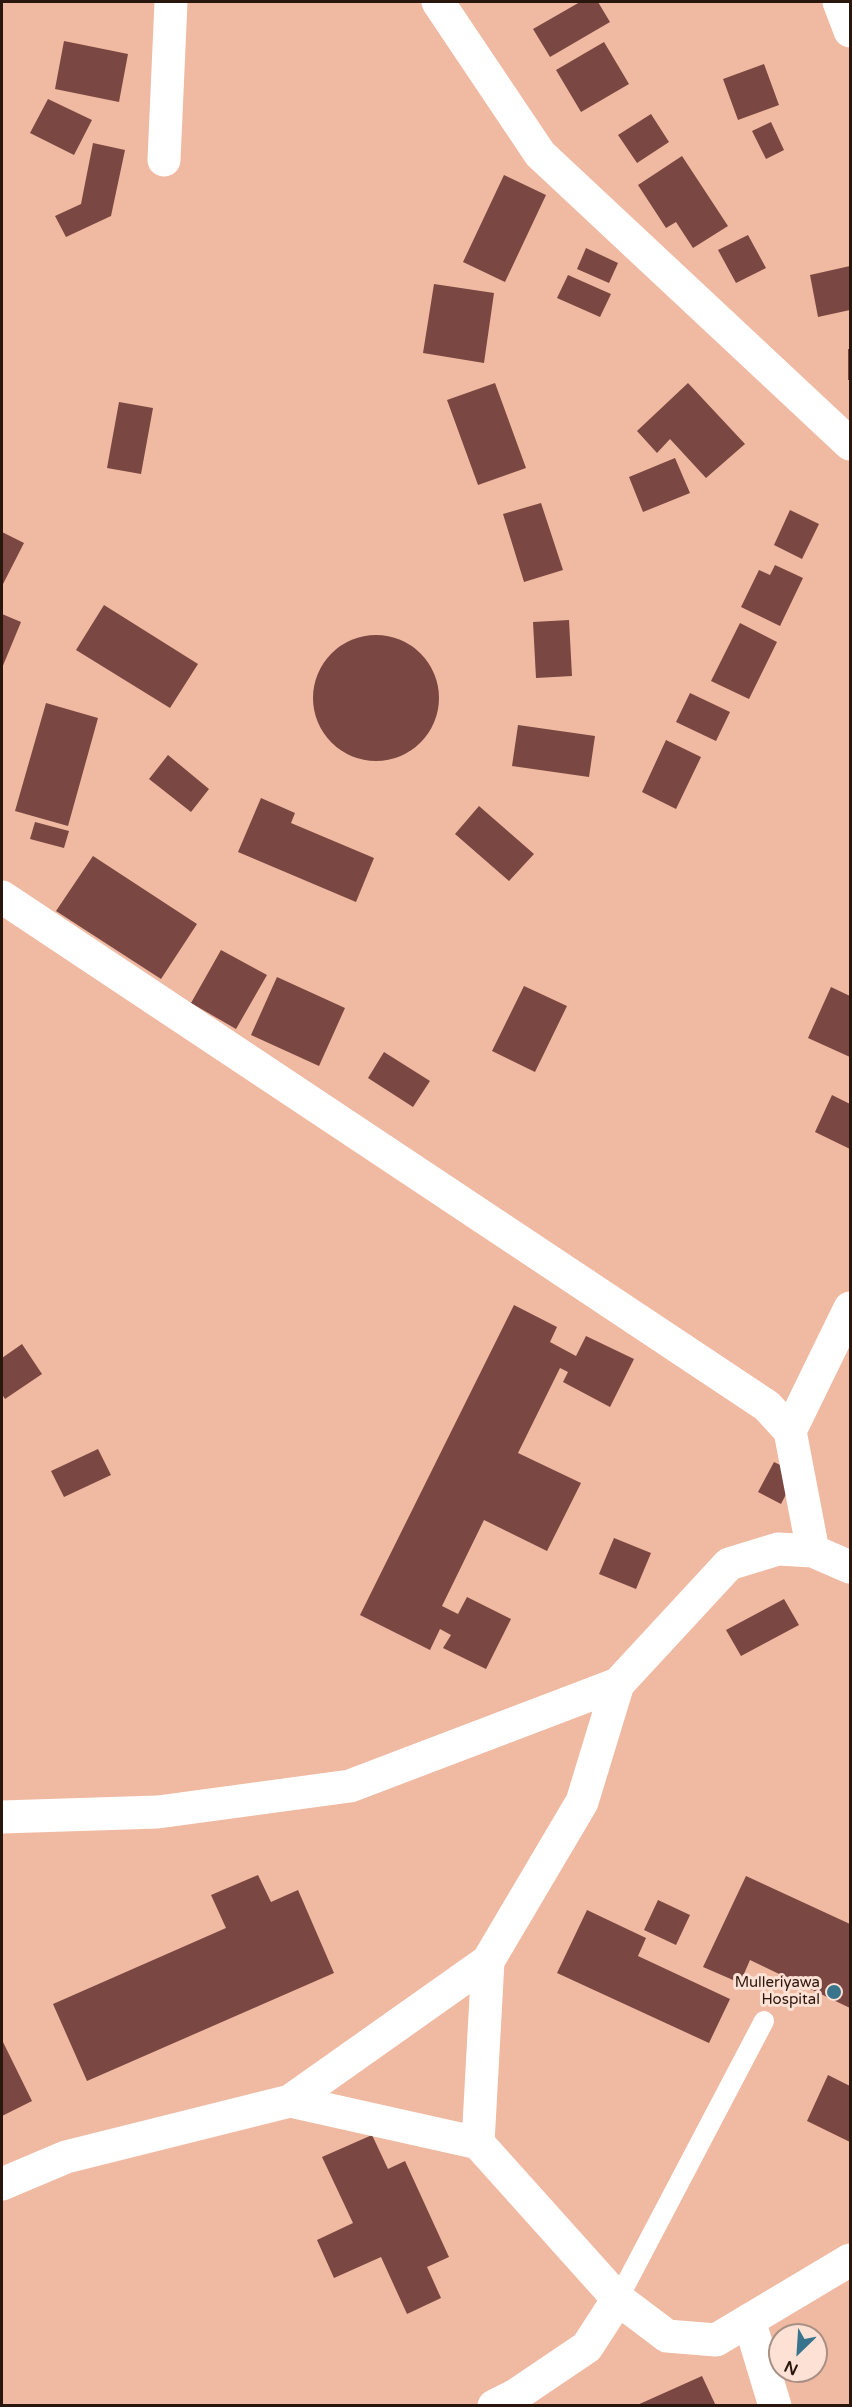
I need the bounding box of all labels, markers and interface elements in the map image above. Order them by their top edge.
place label: Mulleriyawa Hospital [735,1974,820,2009]
marker: Mulleriyawa Hospital [825,1983,843,2001]
north arrow [768,2323,828,2383]
text: N [781,2356,801,2379]

